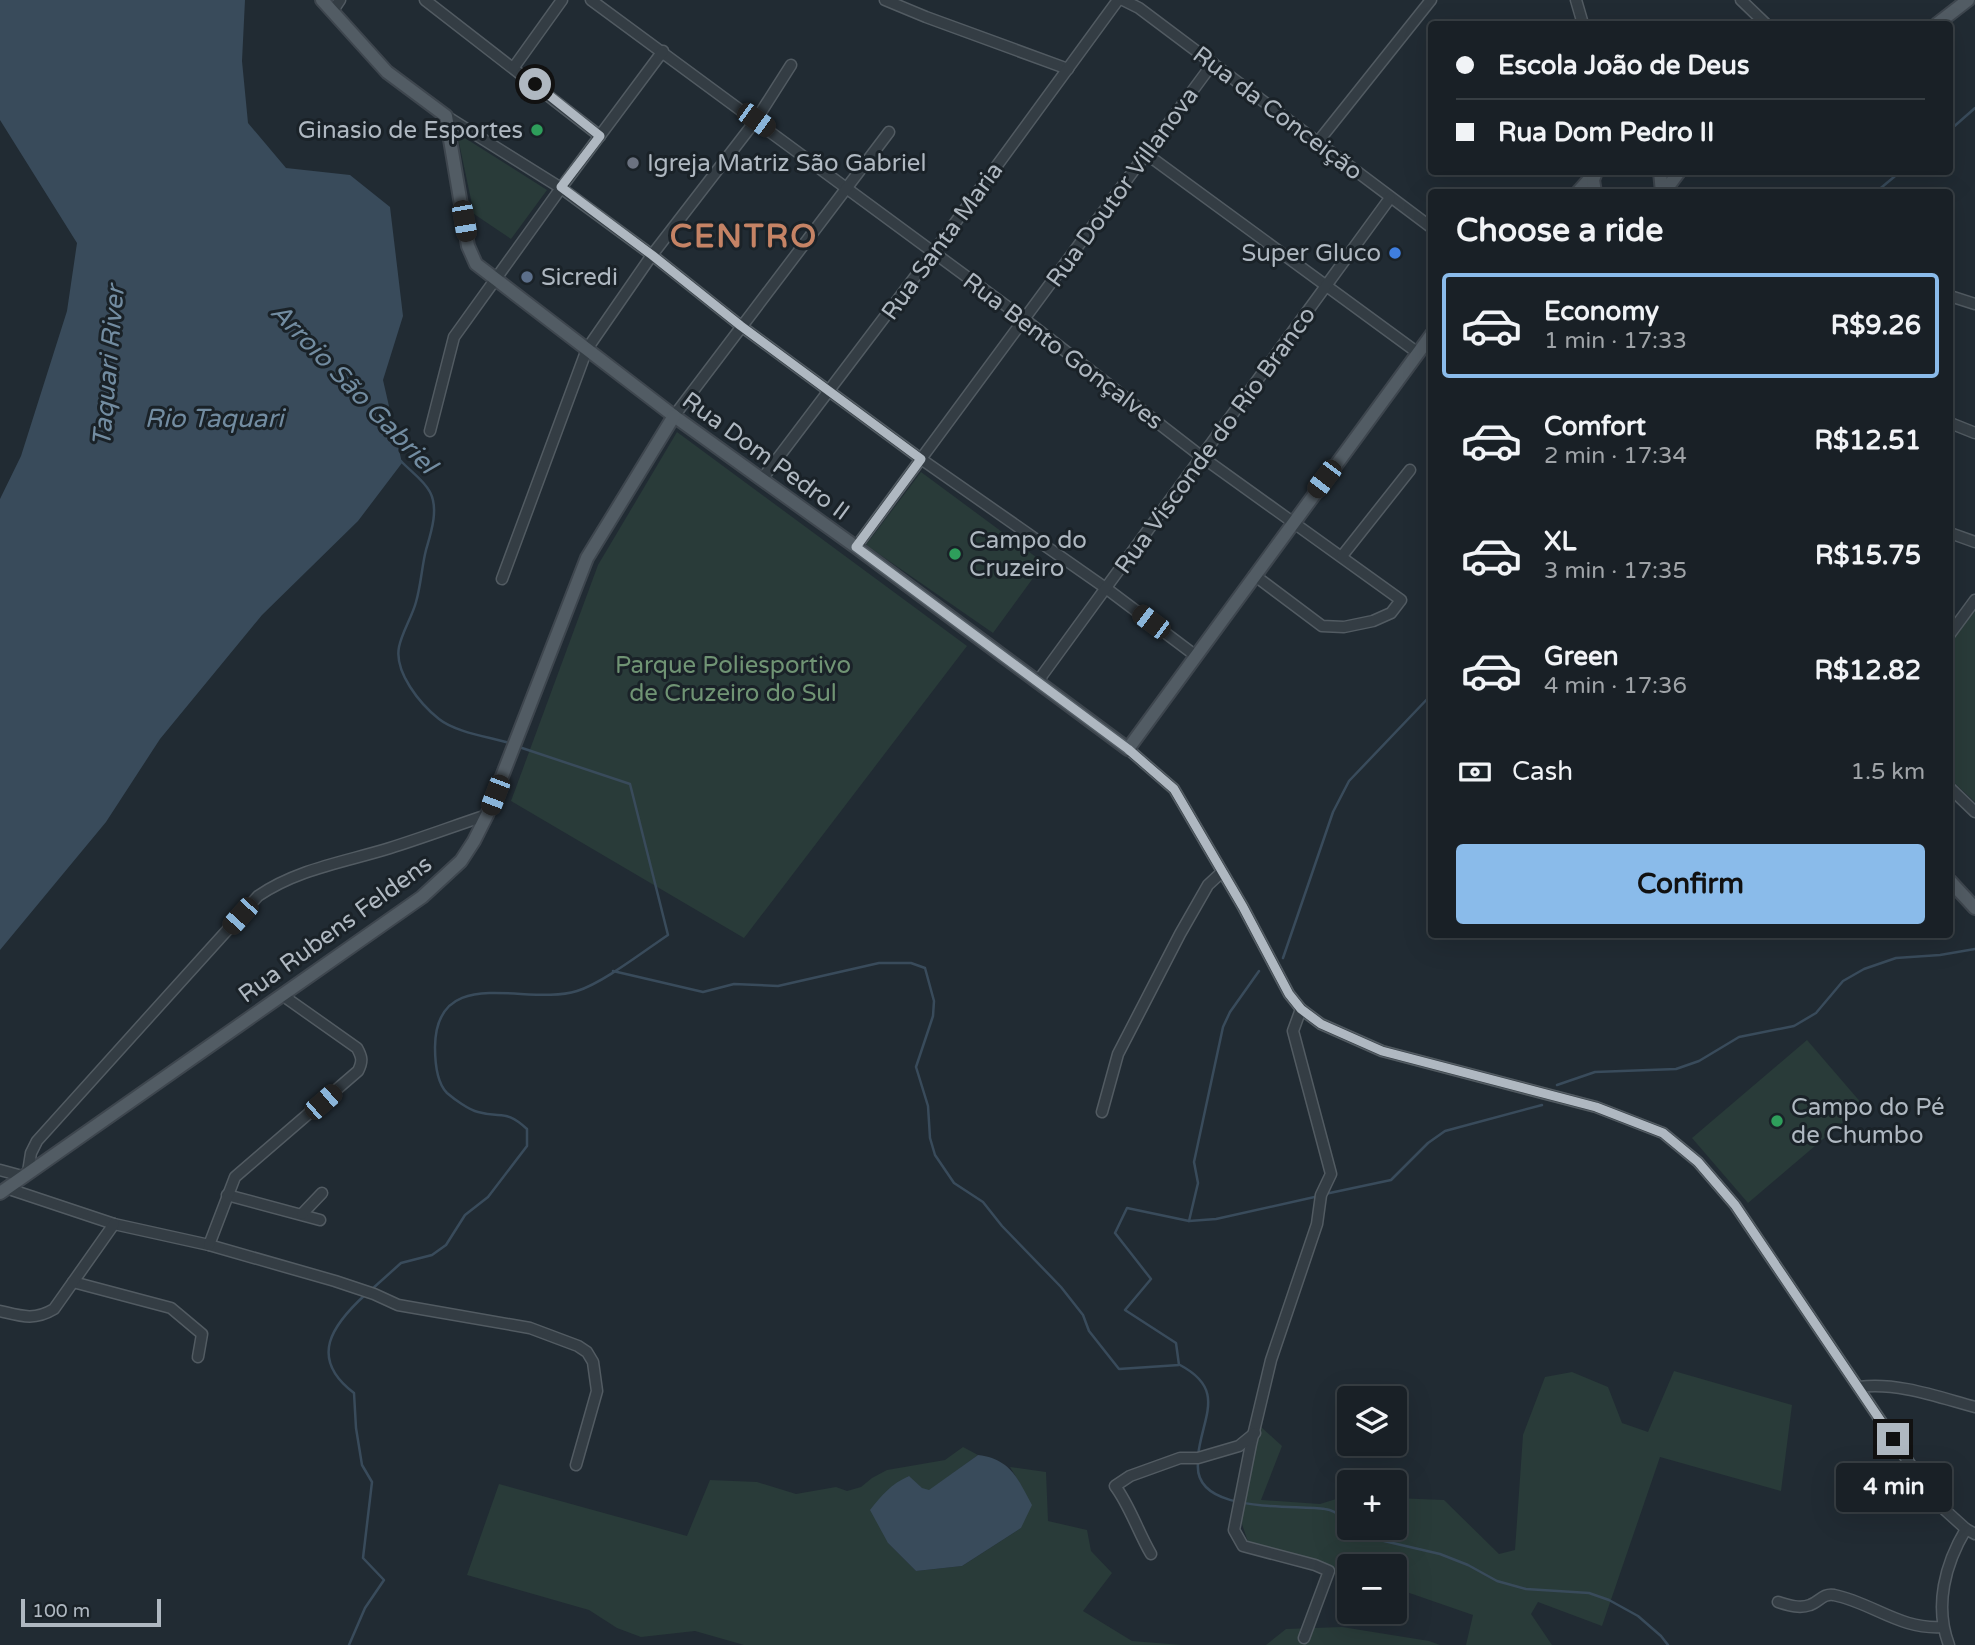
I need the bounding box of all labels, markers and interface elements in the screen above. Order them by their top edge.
street label: Rua da Conceição [1187,40,1368,187]
text: Escola João de Deus [1498,50,1749,81]
route start [519,68,551,100]
street label: Rua Doutor Villanova [1040,82,1205,293]
car [733,99,780,141]
place label: Ginasio de Esportes [298,116,523,145]
text: Rua Dom Pedro II [1498,117,1714,148]
marker: Ginasio de Esportes [529,122,545,138]
place label: Igreja Matriz São Gabriel [647,149,926,178]
marker: Igreja Matriz São Gabriel [625,155,641,171]
street label: Rua Santa Maria [875,157,1009,326]
car [451,198,478,244]
text: Choose a ride [1456,212,1663,250]
district label: CENTRO [670,218,818,256]
place label: Super Gluco [1242,239,1381,268]
marker: Super Gluco [1387,245,1403,261]
place label: Sicredi [541,263,618,292]
street label: Rua Bento Gonçalves [957,267,1168,436]
marker: Sicredi [519,269,535,285]
water label: Taquari River [86,281,131,448]
icon: car [1460,294,1523,357]
text: Economy [1544,296,1659,327]
water label: Arroio São Gabriel [264,297,445,483]
street label: Rua Visconde do Rio Branco [1109,301,1322,580]
text: R$9.26 [1831,310,1921,341]
text: 1 min · 17:33 [1544,327,1687,355]
street label: Rua Dom Pedro II [676,386,855,527]
water label: Rio Taquari [144,403,287,434]
icon: car [1460,409,1523,472]
text: Comfort [1544,411,1646,442]
text: R$12.51 [1814,425,1921,456]
text: 2 min · 17:34 [1544,442,1687,470]
car [1303,456,1346,502]
icon: car [1460,524,1523,587]
place label: Campo do Cruzeiro [969,526,1087,583]
text: XL [1544,526,1576,557]
text: R$15.75 [1815,540,1921,571]
marker: Campo do Cruzeiro [947,546,963,562]
text: 3 min · 17:35 [1544,557,1687,585]
car [1128,601,1175,643]
icon: car [1460,639,1523,702]
text: Green [1544,641,1619,672]
park label: Parque Poliesportivo de Cruzeiro do Sul [615,651,851,708]
text: R$12.82 [1815,655,1921,686]
text: 4 min · 17:36 [1544,672,1687,700]
icon: cash [1456,753,1494,791]
text: Cash [1512,756,1573,787]
text: 1.5 km [1851,758,1925,786]
car [478,772,513,818]
button: Confirm [1456,844,1925,924]
street label: Rua Rubens Feldens [233,849,438,1009]
car [219,893,262,939]
car [301,1080,346,1124]
place label: Campo do Pé de Chumbo [1791,1093,1945,1150]
marker: Campo do Pé de Chumbo [1769,1113,1785,1129]
map controls [1337,1386,1407,1624]
button: layers [1337,1386,1407,1456]
route end [1877,1423,1909,1455]
callout: 4 min [1835,1464,1951,1512]
button: + [1337,1470,1407,1540]
text: 4 min [1863,1473,1925,1501]
button: − [1337,1554,1407,1624]
scale bar [21,1596,161,1628]
text: 100 m [32,1600,90,1622]

